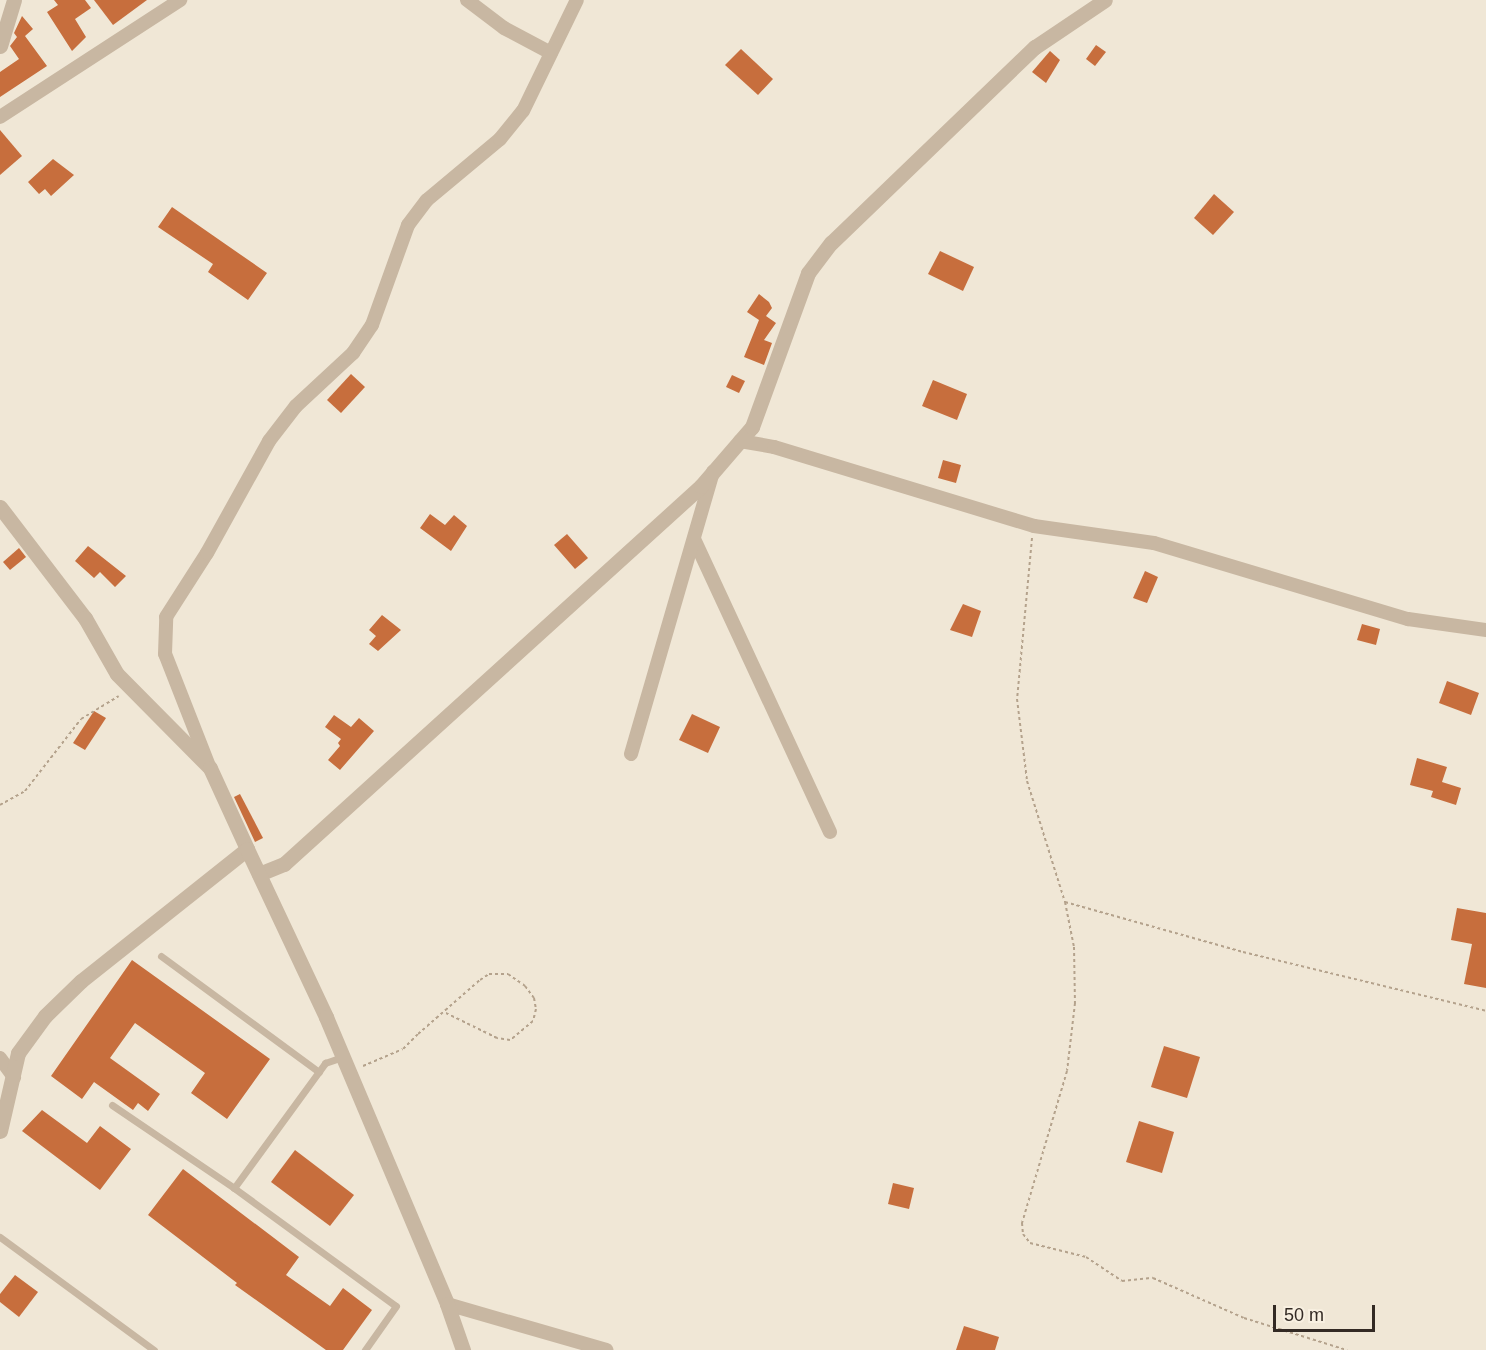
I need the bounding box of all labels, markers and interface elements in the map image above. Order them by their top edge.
scale bar [1276,1293,1378,1331]
text: 50 m [1284,1305,1324,1325]

